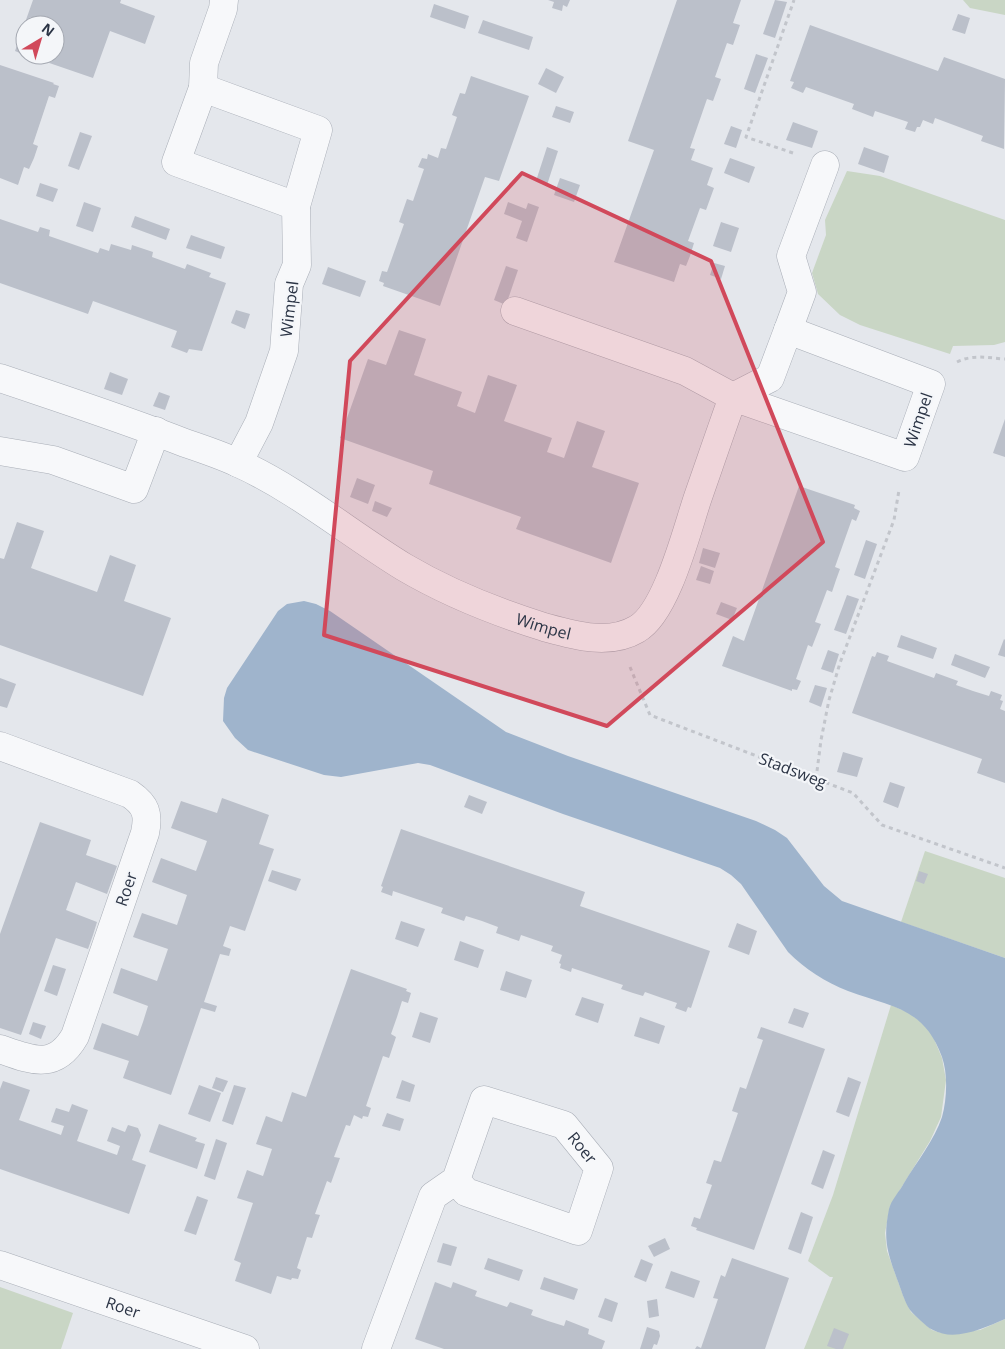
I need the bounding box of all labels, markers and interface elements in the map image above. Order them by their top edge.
north arrow [15,15,65,65]
text: N [38,18,59,40]
street label: Wimpel [275,280,303,338]
street label: Wimpel [898,390,938,450]
street label: Wimpel [513,608,573,645]
street label: Stadsweg [756,747,830,793]
street label: Roer [110,868,142,909]
street label: Roer [563,1127,602,1168]
street label: Roer [103,1291,144,1323]

